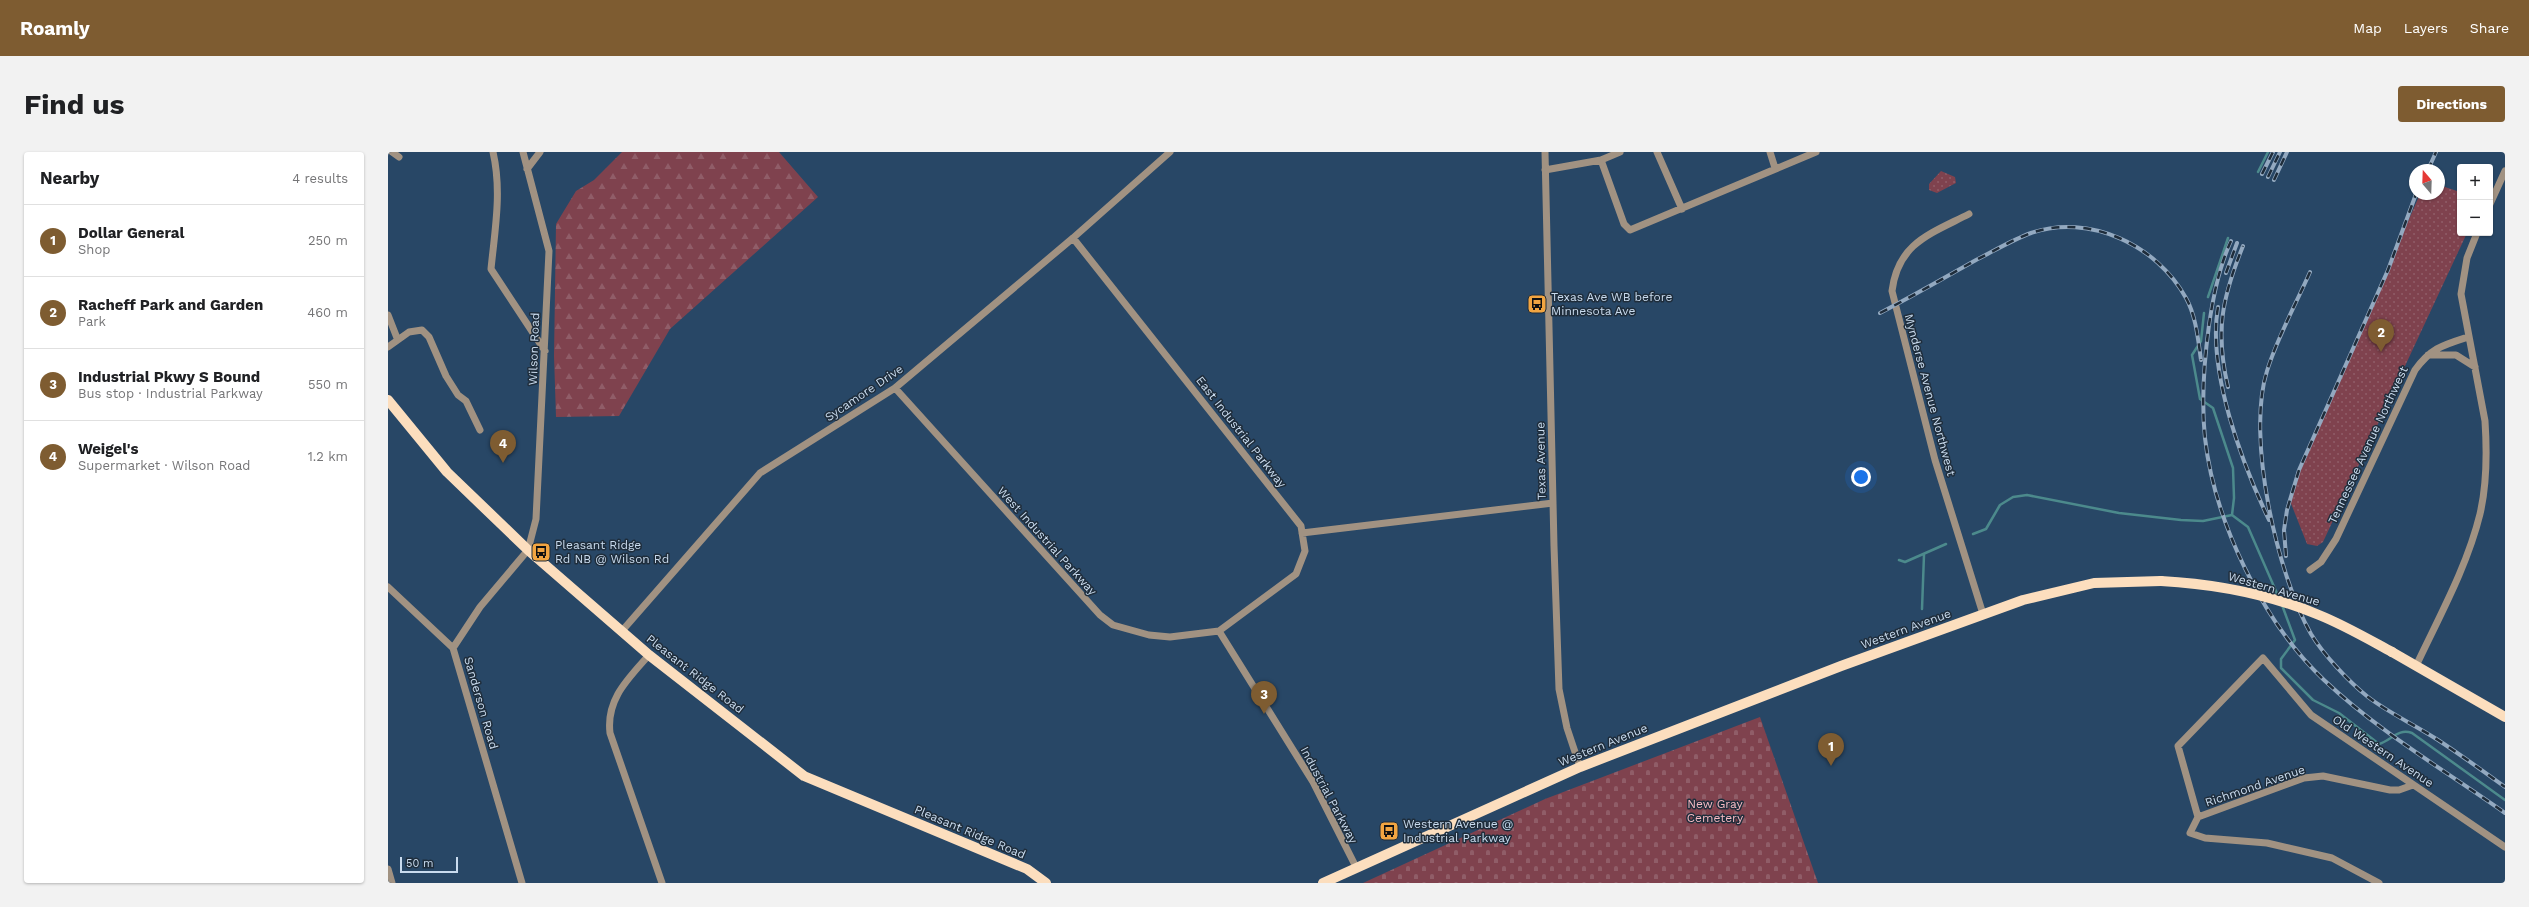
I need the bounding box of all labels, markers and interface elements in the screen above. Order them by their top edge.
text: Roamly [20,17,90,40]
text: Map [2353,20,2382,36]
text: Layers [2404,20,2448,36]
text: Share [2470,20,2509,36]
button: Directions [2398,86,2505,122]
text: Find us [24,88,124,121]
north arrow [2409,164,2445,200]
map controls [2457,164,2493,236]
button: + [2457,164,2493,200]
text: Nearby [40,168,99,188]
text: 4 results [292,171,348,186]
button: − [2457,200,2493,236]
text: Dollar General [78,224,184,242]
text: 1 [50,233,56,248]
text: 250 m [308,233,348,248]
text: Shop [78,242,110,257]
place label: Texas Ave WB before Minnesota Ave [1551,290,1672,318]
bus stop icon: Texas Ave WB before Minnesota Ave [1526,293,1548,315]
text: Racheff Park and Garden [78,296,263,314]
text: 2 [49,305,57,320]
text: 460 m [307,305,348,320]
street label: Wilson Road [526,312,542,386]
street label: Mynderse Avenue Northwest [1902,312,1958,478]
text: Park [78,314,106,329]
pin: 2 [2368,319,2394,352]
street label: Sycamore Drive [822,362,906,424]
street label: Tennessee Avenue Northwest [2325,364,2411,526]
text: Industrial Pkwy S Bound [78,368,260,386]
street label: East Industrial Parkway [1193,373,1289,491]
text: 3 [49,377,57,392]
text: 550 m [308,377,348,392]
text: Bus stop · Industrial Parkway [78,386,263,401]
street label: Texas Avenue [1533,422,1549,500]
pin: 4 [490,430,516,463]
text: Weigel's [78,440,138,458]
text: 4 [49,449,57,464]
text: 1.2 km [308,449,348,464]
text: Supermarket · Wilson Road [78,458,250,473]
your location [1851,467,1871,487]
street label: West Industrial Parkway [995,484,1100,599]
place label: Pleasant Ridge Rd NB @ Wilson Rd [555,538,669,566]
bus stop icon: Pleasant Ridge Rd NB @ Wilson Rd [530,541,552,563]
street label: Western Avenue [2227,569,2322,609]
street label: Western Avenue [1859,606,1953,652]
street label: Pleasant Ridge Road [644,632,746,716]
street label: Sanderson Road [461,655,501,751]
pin: 3 [1251,681,1277,714]
street label: Old Western Avenue [2330,712,2436,790]
street label: Western Avenue [1556,721,1650,769]
pin: 1 [1818,733,1844,766]
street label: Industrial Parkway [1298,744,1361,847]
street label: Richmond Avenue [2203,762,2307,810]
park label: New Gray Cemetery [1687,797,1744,825]
street label: Pleasant Ridge Road [912,802,1028,862]
place label: Western Avenue @ Industrial Parkway [1403,817,1513,845]
bus stop icon: Western Avenue @ Industrial Parkway [1378,820,1400,842]
scale bar [400,855,458,874]
text: 50 m [406,857,433,870]

